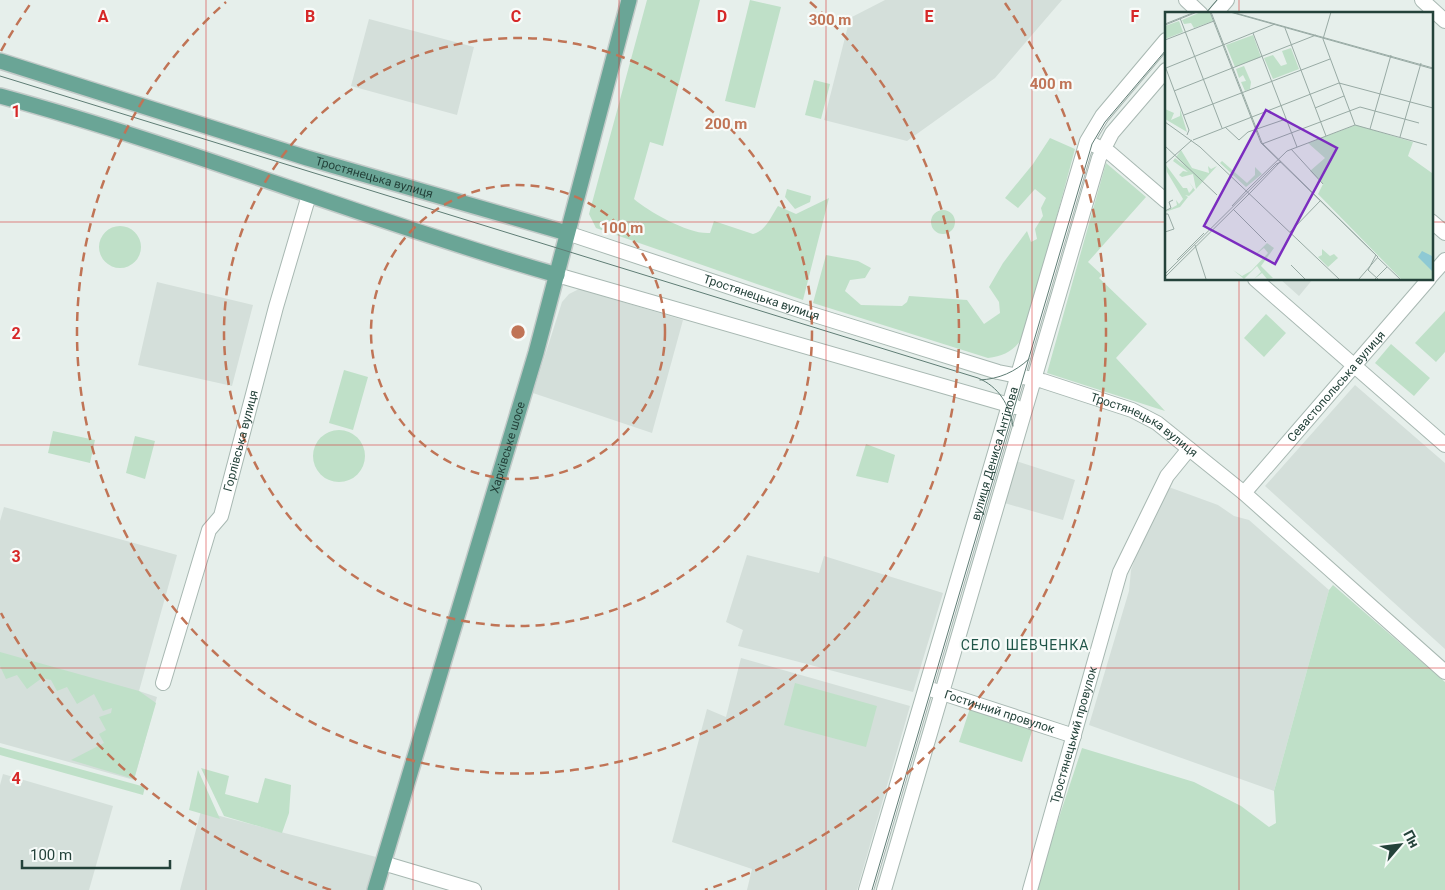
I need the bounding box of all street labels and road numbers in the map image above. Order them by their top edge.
street label: Тростянецька вулиця [314,154,435,201]
street label: Тростянецька вулиця [702,272,821,323]
street label: Севастопольська вулиця [1284,328,1388,445]
street label: вулиця Дениса Антіпова [968,385,1021,522]
street label: Горлівська вулиця [221,388,261,493]
street label: Тростянецька вулиця [1089,390,1201,460]
street label: Харківське шосе [487,400,528,495]
street label: Тростянецький провулок [1048,664,1100,805]
street label: Гостинний провулок [943,687,1057,736]

